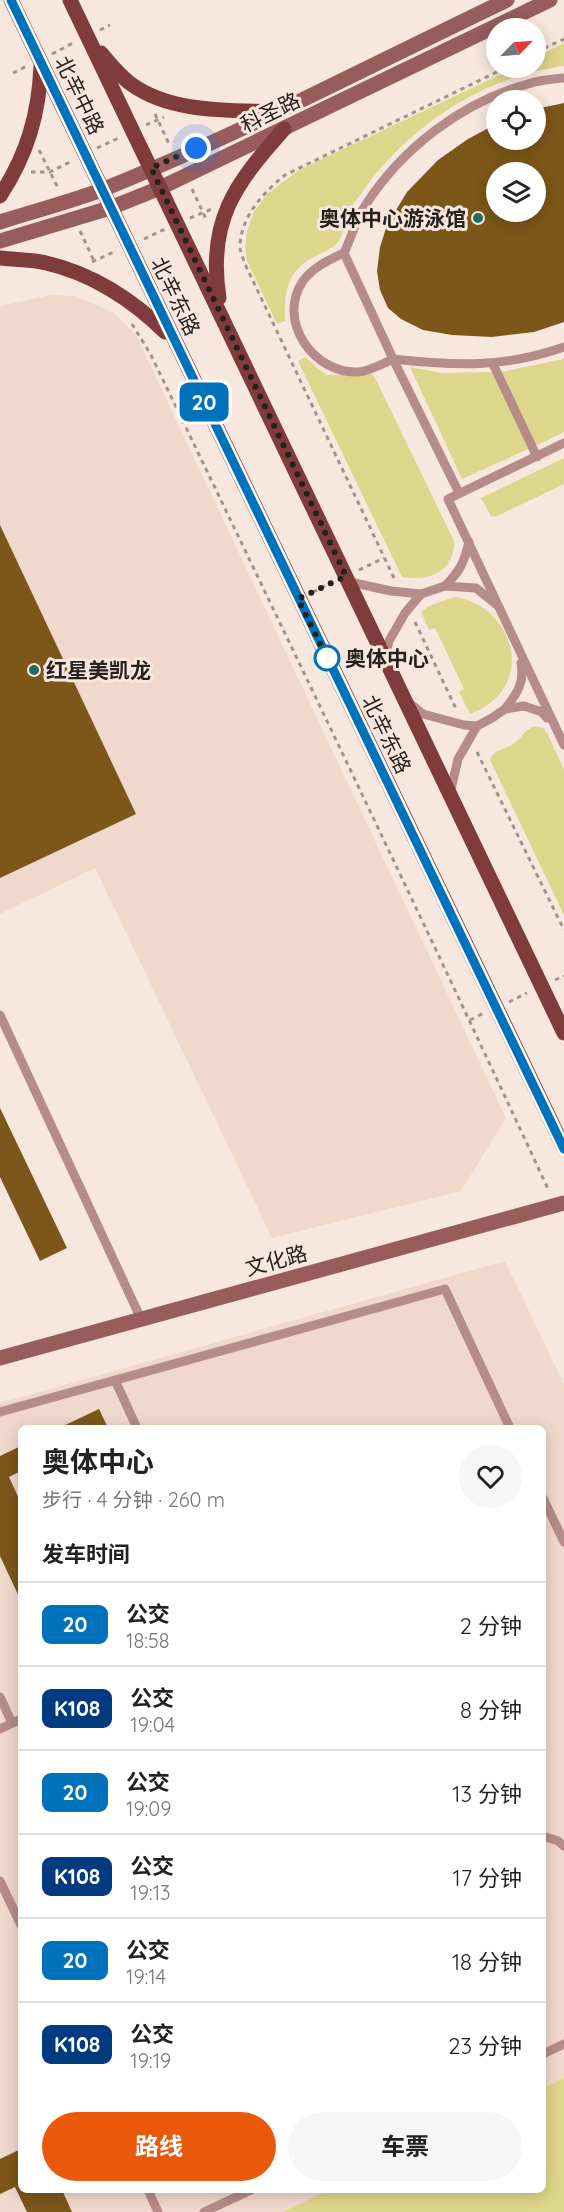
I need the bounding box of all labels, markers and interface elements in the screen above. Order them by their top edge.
north arrow [486,18,546,78]
map controls [486,18,546,222]
street label: 北辛中路 [50,52,110,138]
street label: 科圣路 [236,87,304,137]
button: locate [486,90,546,150]
your location [181,133,211,163]
button: layers [486,162,546,222]
place label: 奥体中心游泳馆 [319,205,466,231]
marker: 奥体中心游泳馆 [471,211,485,225]
street label: 北辛东路 [146,253,206,339]
line badge: 20 [177,382,231,422]
text: 20 [192,389,216,415]
marker: 奥体中心 [314,645,340,671]
place label: 奥体中心 [345,645,429,671]
place label: 红星美凯龙 [46,657,151,683]
marker: 红星美凯龙 [27,663,41,677]
street label: 北辛东路 [357,691,417,777]
street label: 文化路 [242,1239,310,1281]
text: 奥体中心 [42,1444,154,1479]
button: heart [459,1445,522,1508]
text: 步行 · 4 分钟 · 260 m [42,1487,225,1512]
text: 发车时间 [42,1540,130,1568]
text: 公交 [126,1600,170,1628]
text: 20 [63,1611,87,1637]
text: 2 分钟 [460,1612,522,1640]
text: 18:58 [126,1628,170,1653]
text: 公交 [130,1684,174,1712]
text: K108 [54,1695,100,1721]
text: 8 分钟 [460,1696,522,1724]
text: 19:04 [130,1712,175,1737]
text: 公交 [126,1768,170,1796]
text: 20 [63,1779,87,1805]
text: 13 分钟 [452,1780,522,1808]
text: 19:09 [126,1796,171,1821]
text: 公交 [130,1852,174,1880]
text: K108 [54,1863,100,1889]
text: 17 分钟 [453,1864,522,1892]
text: 19:13 [130,1880,171,1905]
text: 公交 [126,1936,170,1964]
text: 20 [63,1947,87,1973]
text: 18 分钟 [452,1948,522,1976]
text: 19:14 [126,1964,166,1989]
text: 公交 [130,2020,174,2048]
text: K108 [54,2031,100,2057]
text: 23 分钟 [448,2032,522,2060]
text: 19:19 [130,2048,171,2073]
button: 路线 [42,2112,276,2181]
button: 车票 [288,2112,522,2181]

